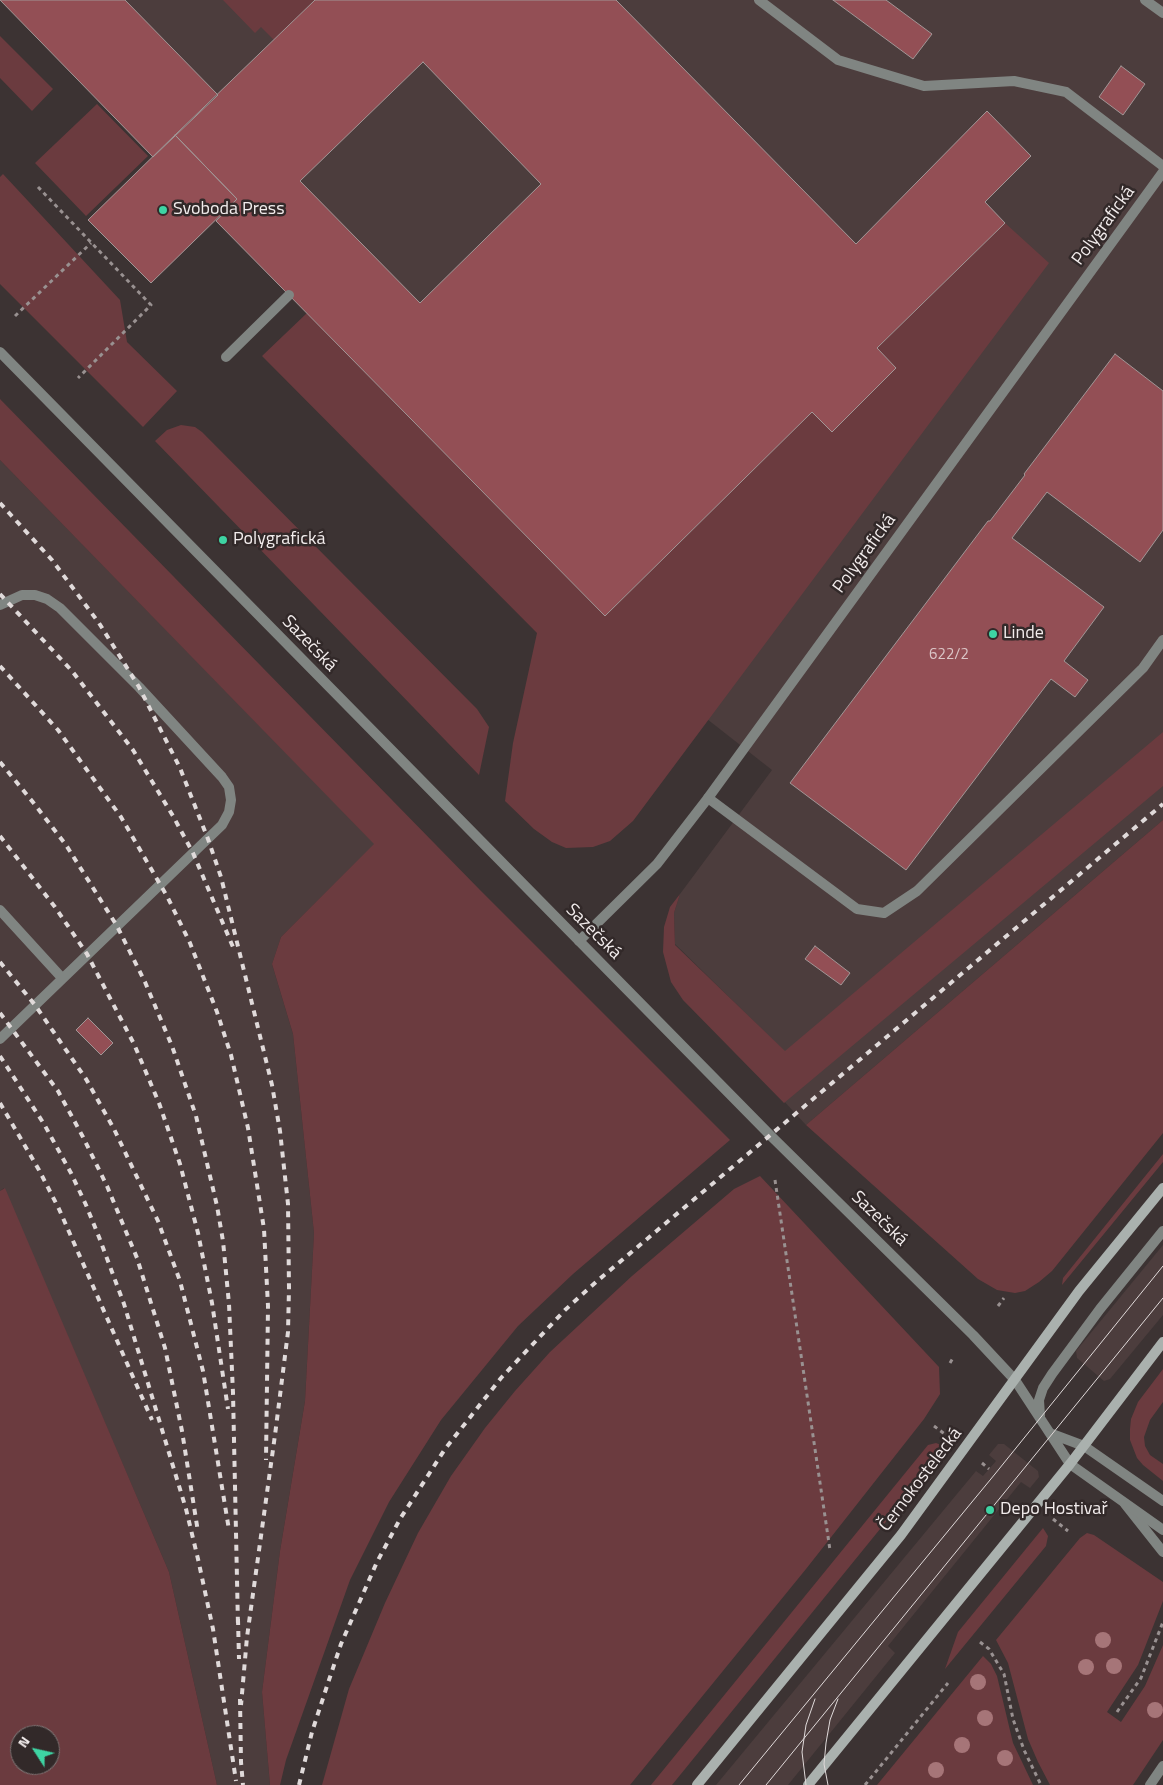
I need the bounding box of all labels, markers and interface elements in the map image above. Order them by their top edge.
street label: Polygrafická [1068,182,1140,270]
place label: Svoboda Press [173,199,285,221]
marker: Svoboda Press [157,204,169,216]
street label: Polygrafická [829,510,901,598]
place label: Polygrafická [233,529,326,551]
marker: Polygrafická [217,534,229,546]
street label: Sazečská [277,611,341,677]
place label: Linde [1003,623,1044,645]
marker: Linde [987,628,999,640]
house number: 622/2 [929,646,969,664]
street label: Sazečská [561,900,625,964]
street label: Sazečská [846,1187,912,1251]
street label: Černokostelecká [875,1424,967,1536]
place label: Depo Hostivař [1000,1499,1108,1521]
marker: Depo Hostivař [984,1504,996,1516]
north arrow [10,1725,60,1775]
text: N [12,1732,35,1752]

